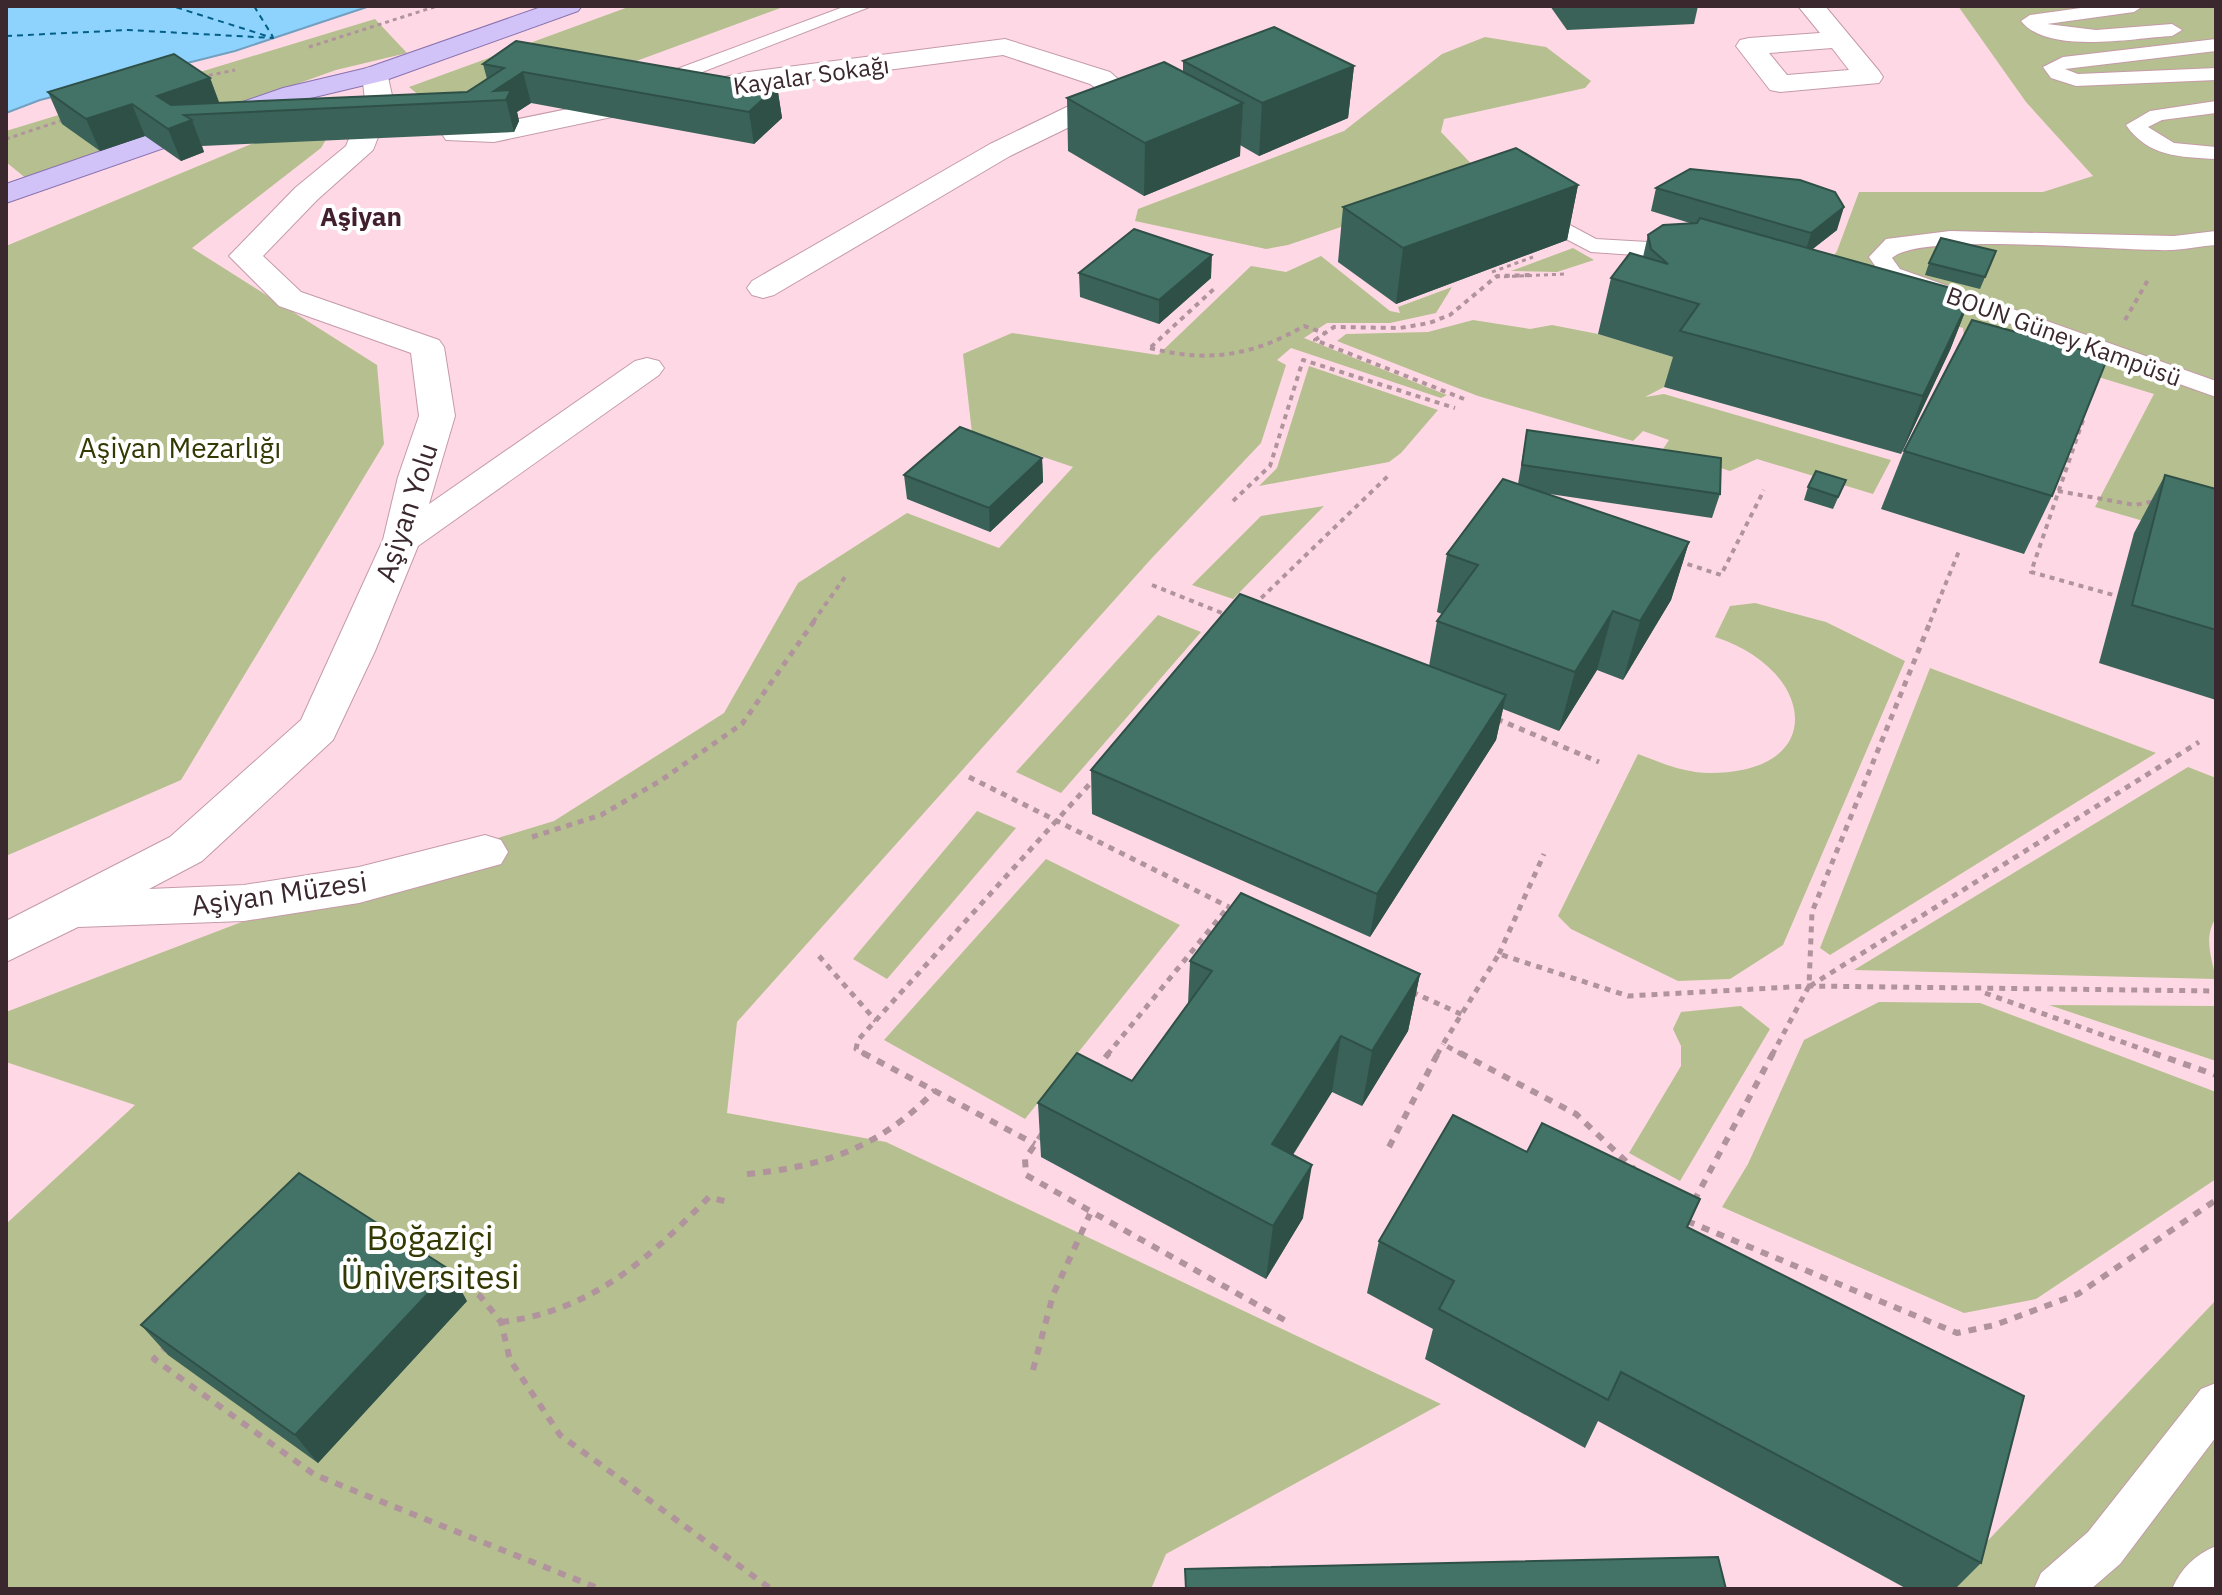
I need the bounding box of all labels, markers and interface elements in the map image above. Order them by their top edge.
street label: Kayalar Sokağı [731,48,891,102]
district label: Aşiyan [320,199,402,233]
street label: BOUN Güney Kampüsü [1942,279,2186,393]
park label: Aşiyan Mezarlığı [79,429,281,466]
street label: Aşiyan Yolu [366,438,446,586]
street label: Aşiyan Müzesi [189,862,369,924]
park label: Boğaziçi Üniversitesi [340,1215,520,1298]

